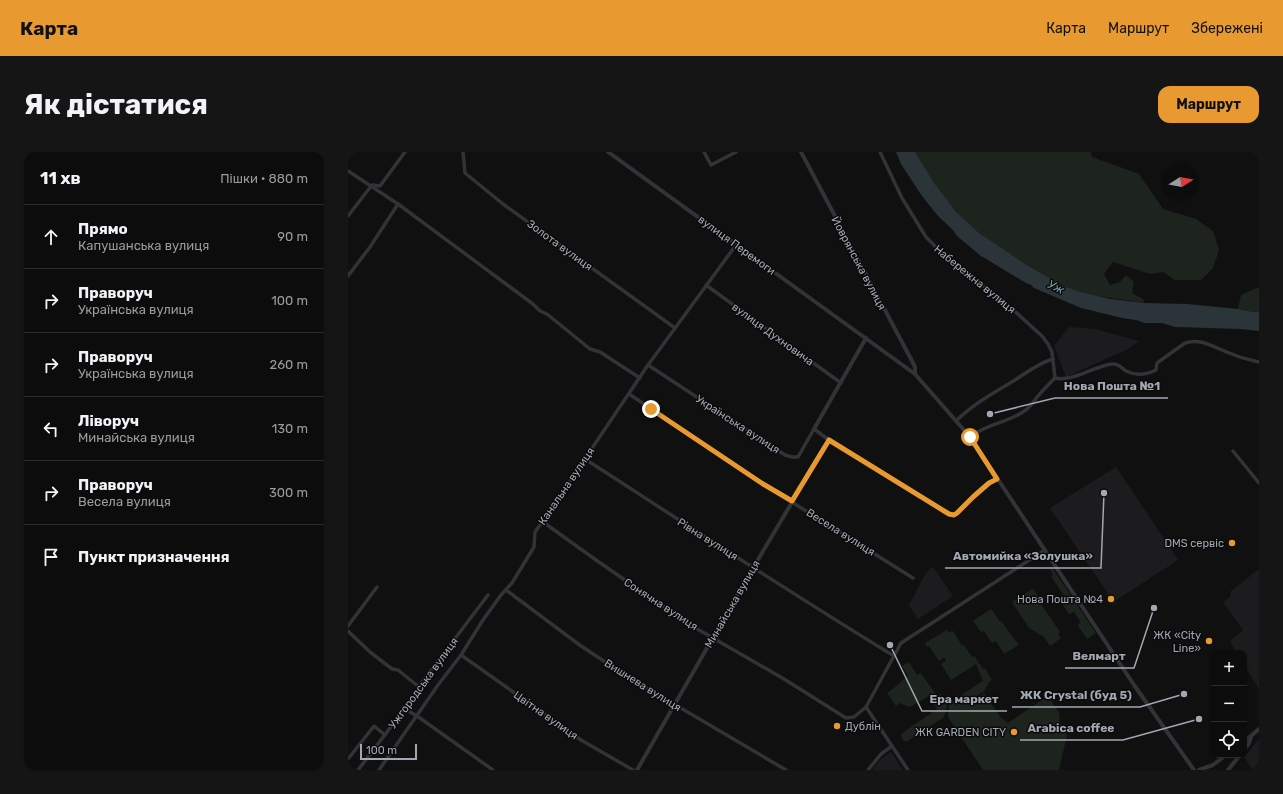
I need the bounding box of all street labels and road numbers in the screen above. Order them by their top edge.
street label: вулиця Перемоги [696,213,778,278]
street label: Йоврянська вулиця [828,214,889,312]
street label: Золота вулиця [524,217,595,274]
street label: Набережна вулиця [931,242,1018,316]
street label: вулиця Духновича [729,300,816,369]
street label: Українська вулиця [693,392,782,457]
street label: Канальна вулиця [536,445,597,528]
street label: Весела вулиця [804,506,877,559]
street label: Рівна вулиця [675,516,740,563]
street label: Минайська вулиця [702,558,763,650]
street label: Сонячна вулиця [621,576,700,633]
street label: Ужгородська вулиця [386,635,461,731]
street label: Вишнева вулиця [602,657,684,714]
street label: Цвітна вулиця [511,688,580,742]

